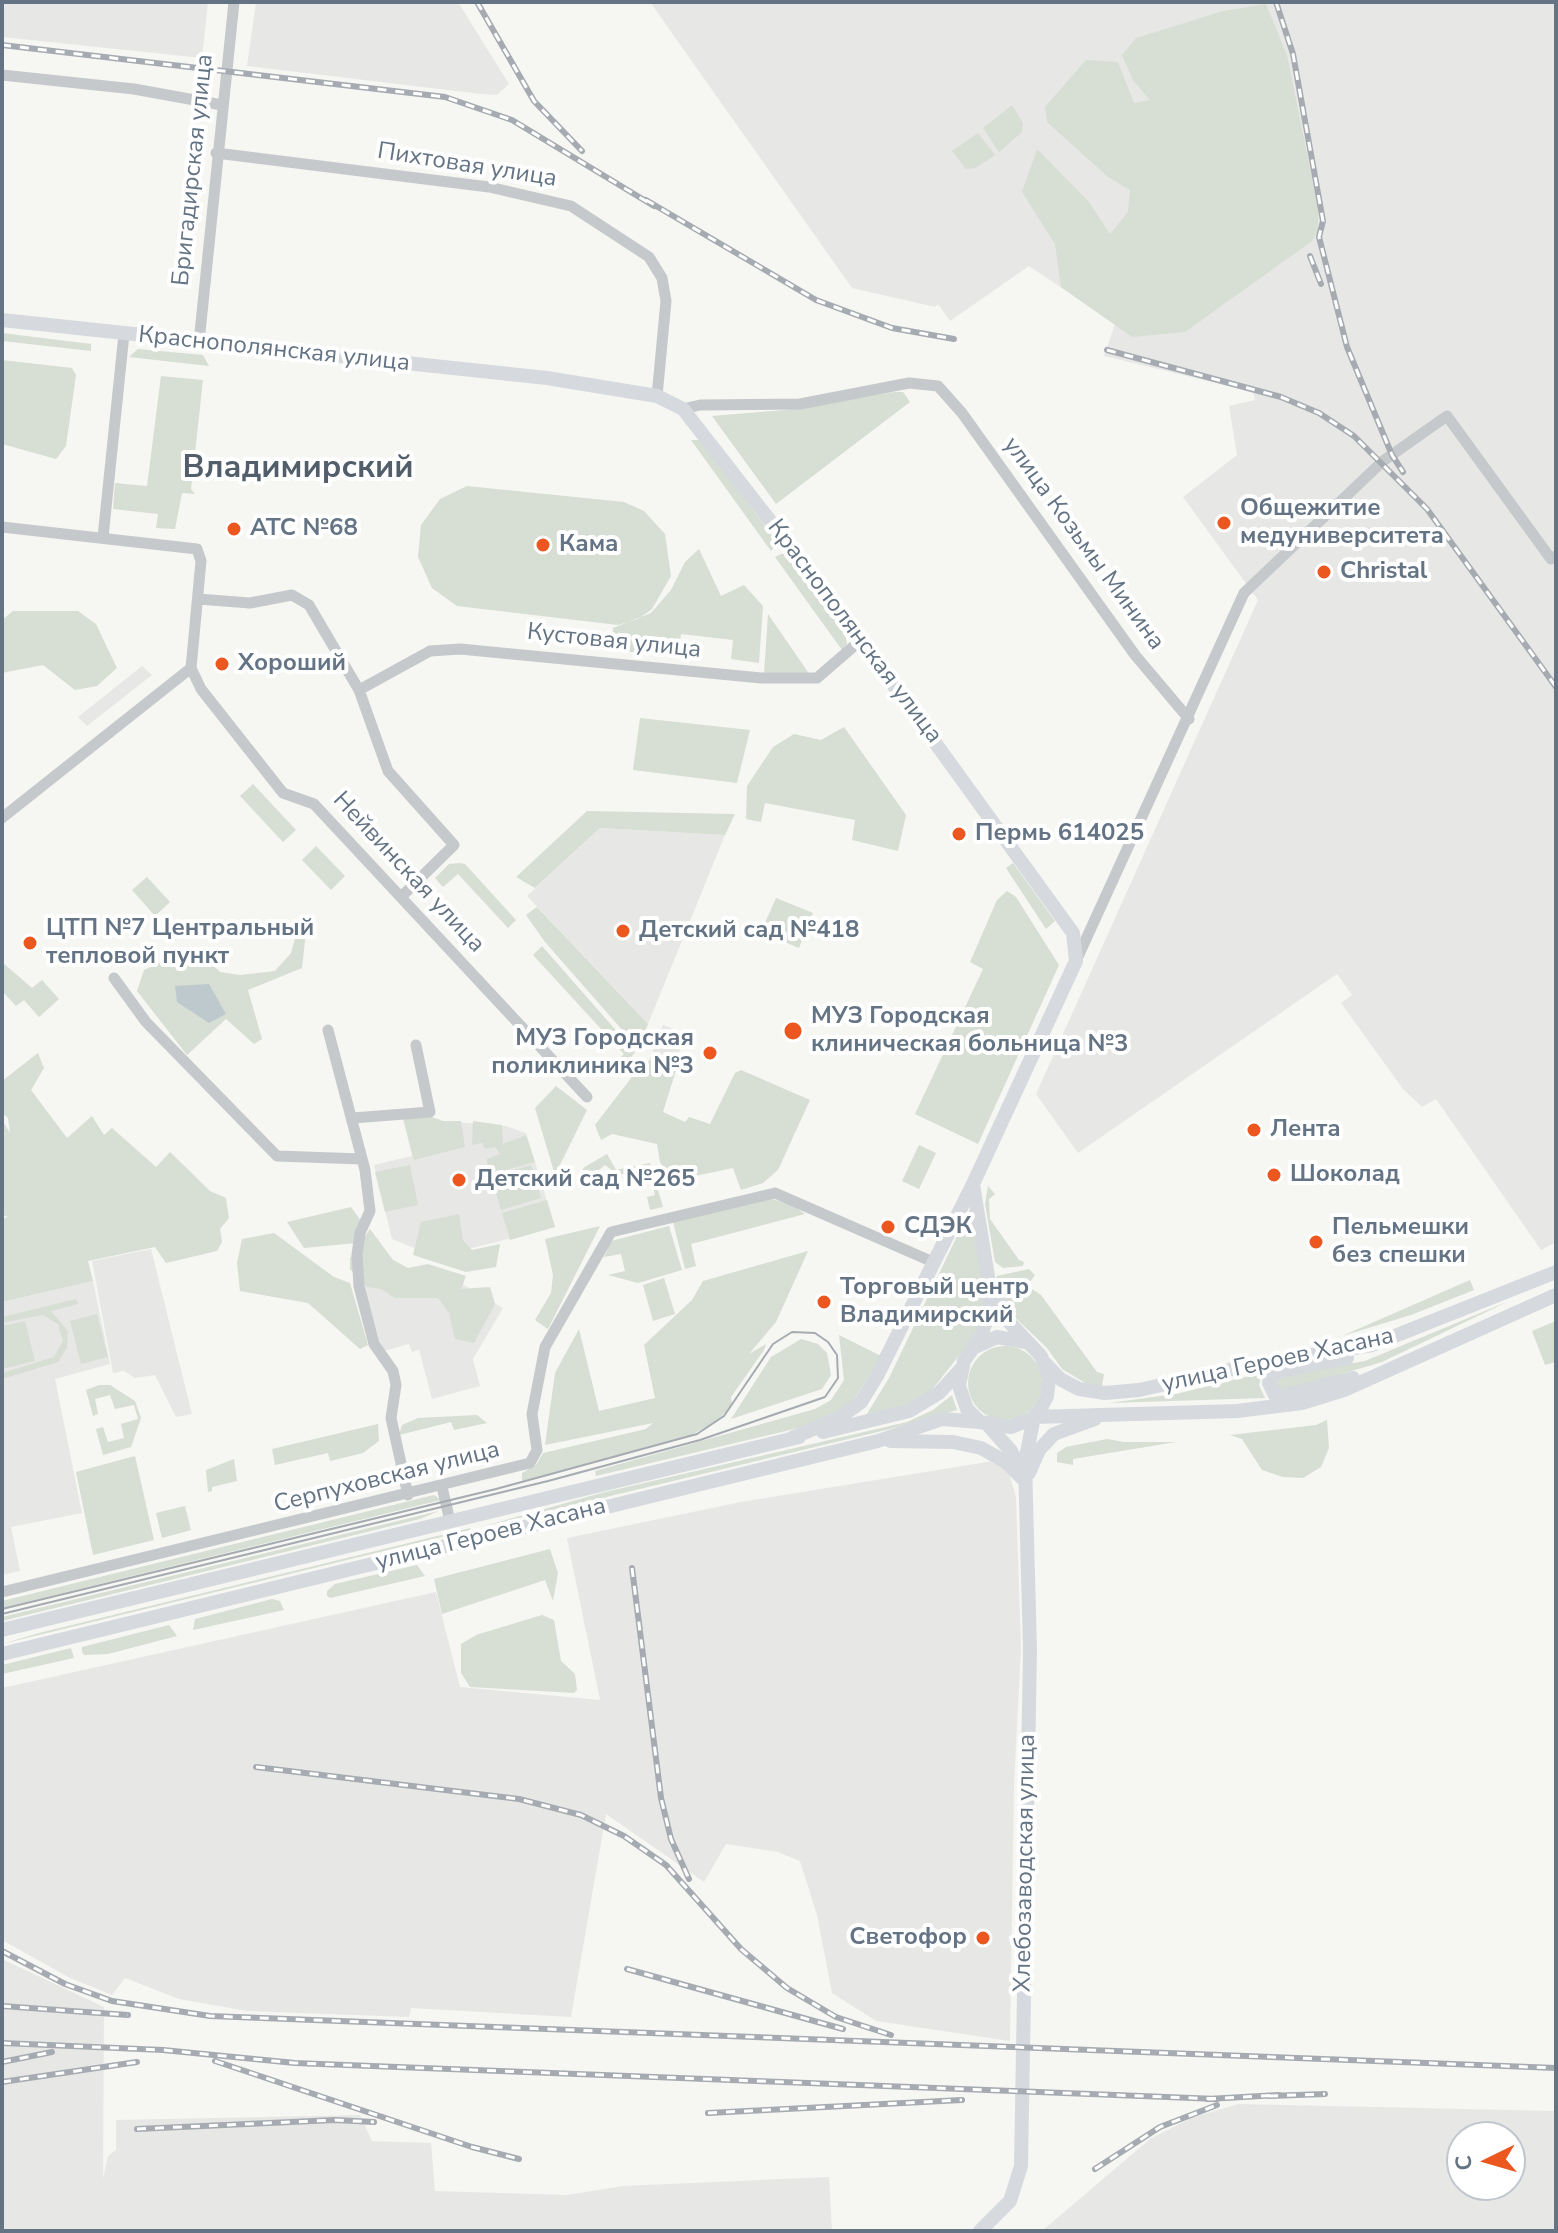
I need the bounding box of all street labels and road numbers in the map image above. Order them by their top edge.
street label: Бригадирская улица [168,53,220,287]
street label: Пихтовая улица [375,138,559,194]
street label: Краснополянская улица [137,321,411,379]
street label: улица Козьмы Минина [996,432,1170,656]
street label: Краснополянская улица [760,514,948,750]
street label: Кустовая улица [526,619,702,665]
street label: Нейвинская улица [326,787,490,959]
street label: улица Героев Хасана [1159,1322,1397,1400]
street label: Серпуховская улица [271,1436,503,1520]
street label: улица Героев Хасана [373,1492,609,1578]
street label: Хлебозаводская улица [1009,1734,1043,1992]

